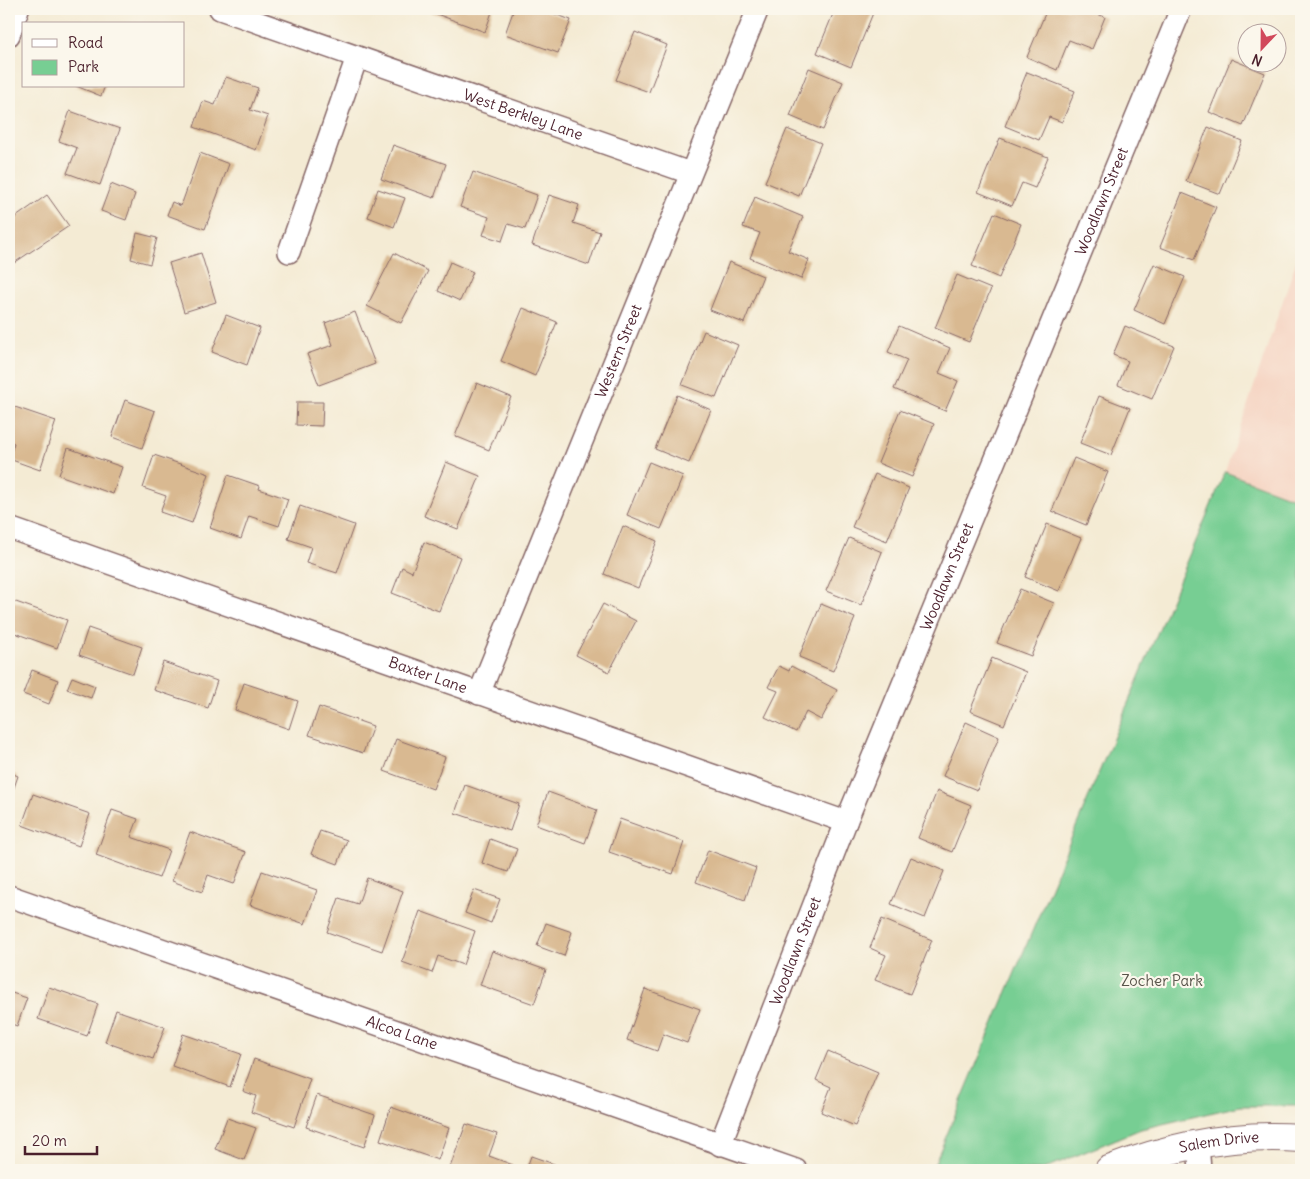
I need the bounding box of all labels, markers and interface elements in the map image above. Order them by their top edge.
legend [22,22,185,88]
north arrow [1238,22,1288,72]
text: Road [68,33,103,52]
text: N [1249,50,1265,70]
text: Park [68,57,99,76]
street label: West Berkley Lane [461,85,586,144]
street label: Woodlawn Street [1071,144,1132,258]
street label: Western Street [591,302,646,401]
street label: Woodlawn Street [916,520,977,633]
street label: Baxter Lane [386,652,470,697]
street label: Woodlawn Street [765,894,825,1008]
park label: Zocher Park [1121,971,1203,990]
street label: Alcoa Lane [364,1011,440,1054]
scale bar [25,1124,98,1156]
street label: Salem Drive [1177,1127,1259,1157]
text: 20 m [32,1131,67,1150]

